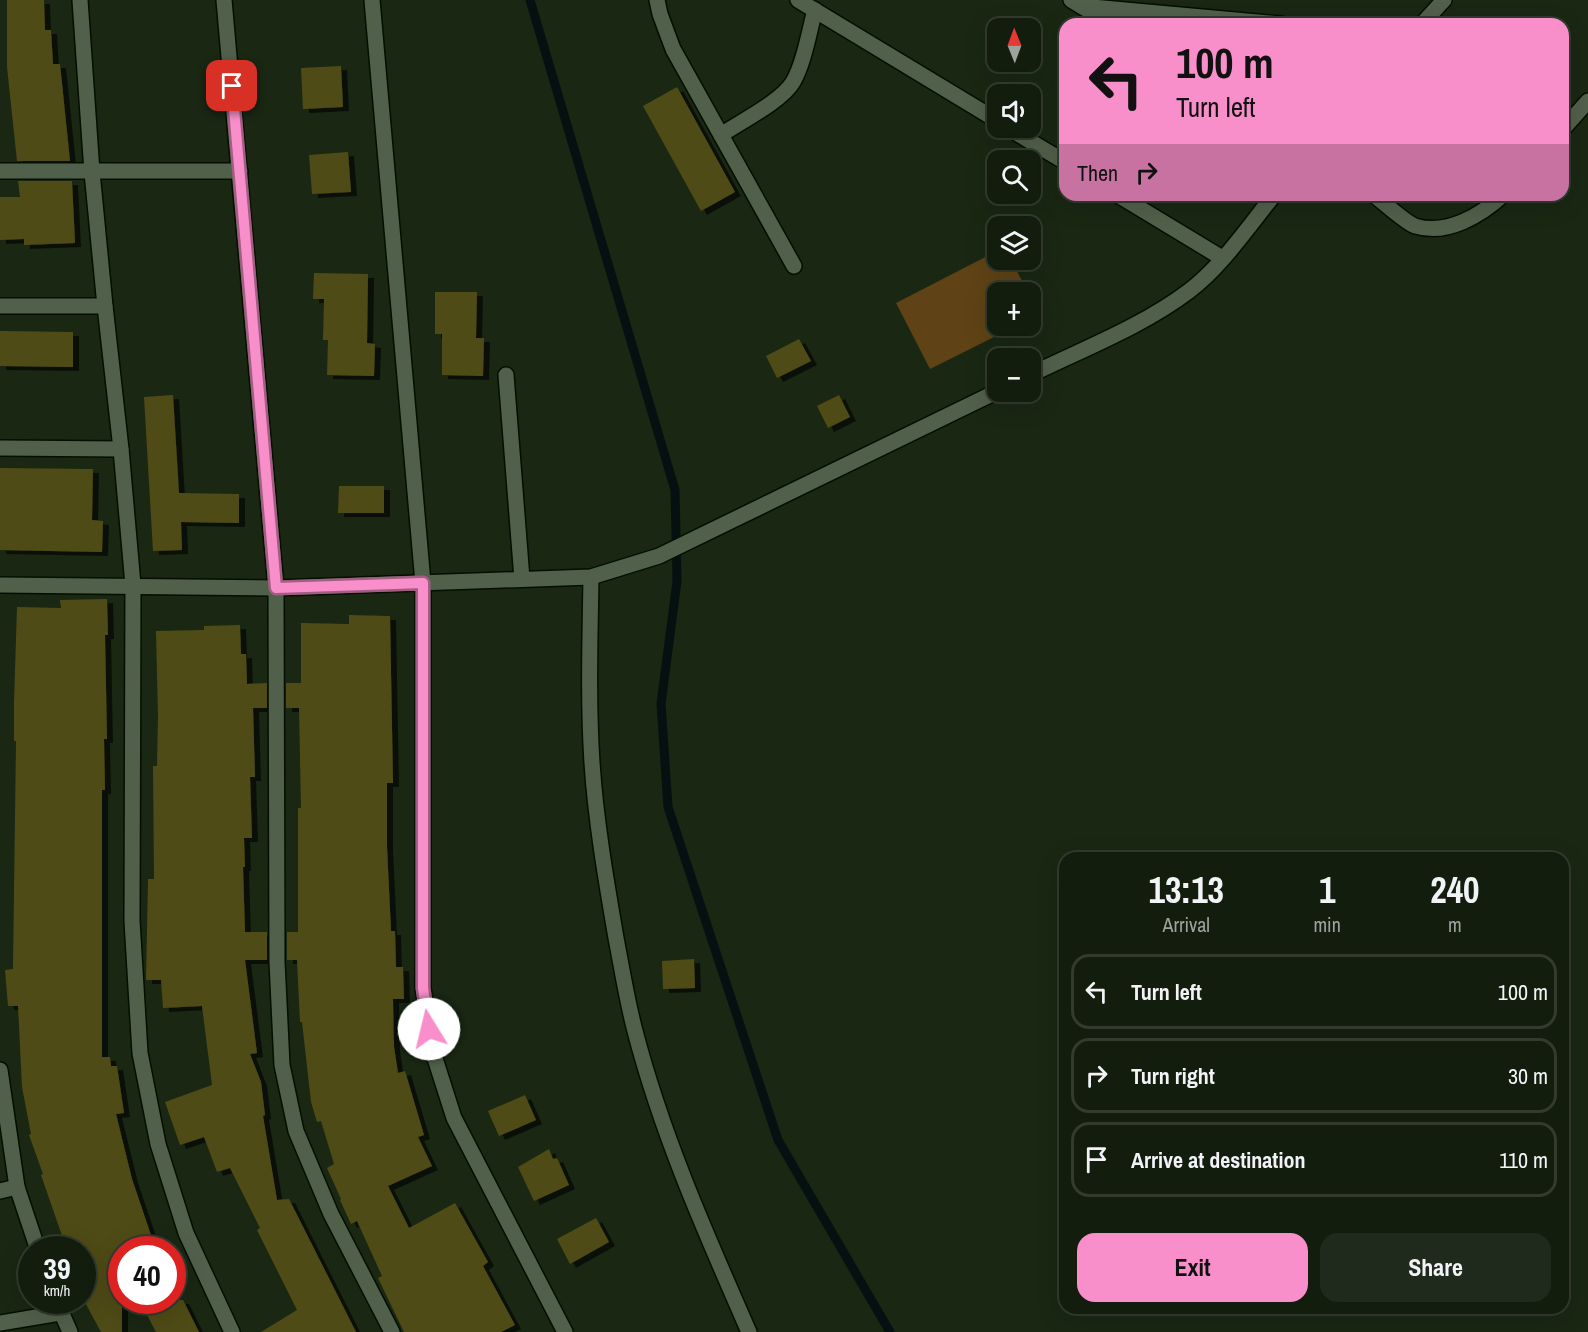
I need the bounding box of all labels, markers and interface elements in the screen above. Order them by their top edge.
north arrow [987,18,1041,72]
map controls [987,18,1041,402]
text: 100 m [1176,35,1274,91]
icon: left [1077,42,1155,120]
pin [206,60,257,111]
icon: arrive [215,69,248,102]
button: sound [987,84,1041,138]
text: Turn left [1176,89,1255,125]
button: search [987,150,1041,204]
icon: right [1130,156,1163,189]
text: Then [1077,158,1118,188]
button: layers [987,216,1041,270]
button: + [987,282,1041,336]
button: − [987,348,1041,402]
text: 13:13 [1148,866,1224,914]
text: 1 [1319,866,1335,914]
text: 240 [1430,866,1480,914]
text: Arrival [1163,911,1210,938]
text: min [1313,911,1341,938]
text: m [1448,911,1462,938]
icon: left [1080,975,1113,1008]
text: Turn left [1131,977,1202,1007]
text: 100 m [1498,977,1548,1007]
position arrow [397,997,461,1061]
icon: right [1080,1059,1113,1092]
text: Turn right [1131,1061,1215,1091]
text: 30 m [1508,1061,1548,1091]
icon: arrive [1080,1143,1113,1176]
text: Arrive at destination [1131,1145,1305,1175]
text: 110 m [1499,1145,1548,1175]
button: Exit [1077,1233,1308,1302]
button: Share [1320,1233,1551,1302]
speed limit sign: 40 [108,1236,186,1314]
text: 39 [43,1248,71,1288]
text: km/h [44,1280,70,1301]

